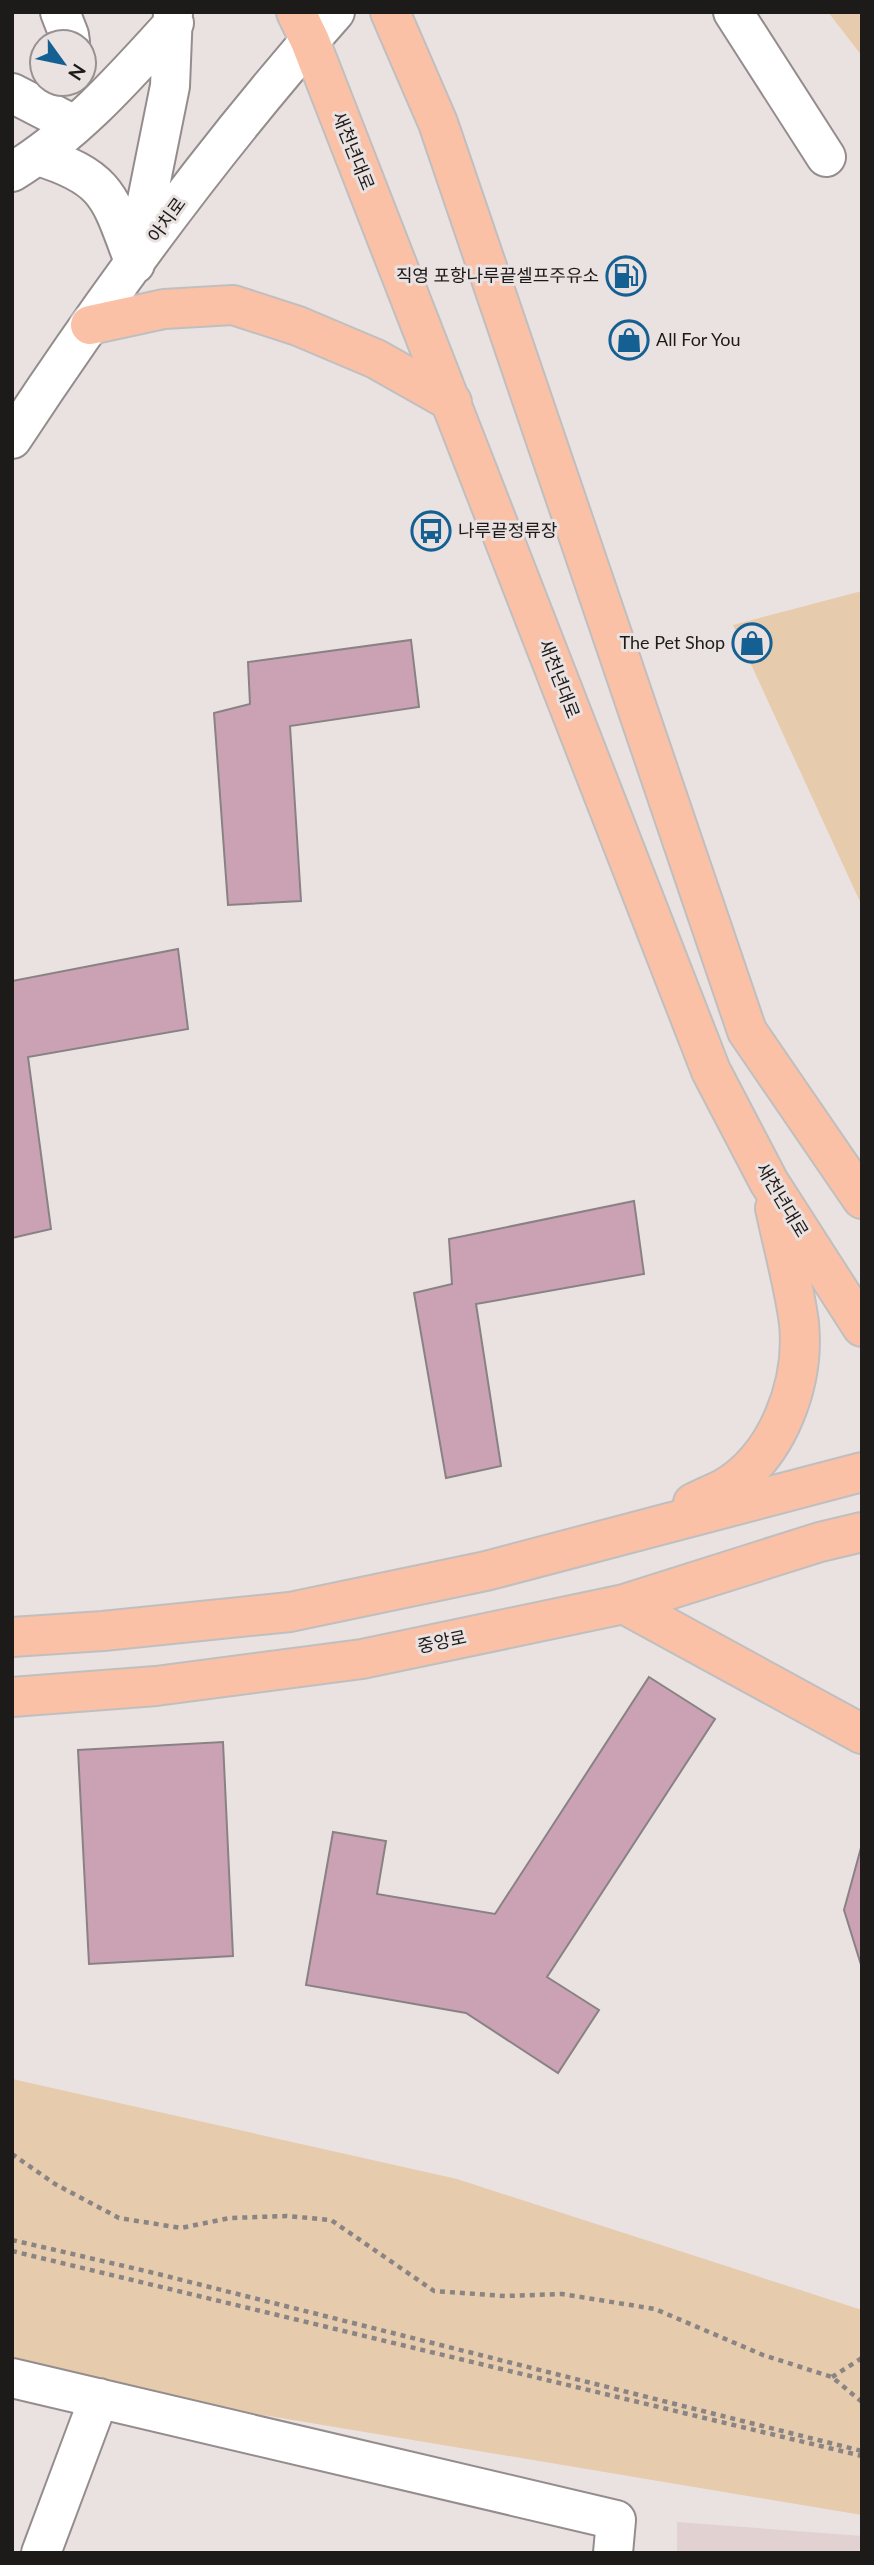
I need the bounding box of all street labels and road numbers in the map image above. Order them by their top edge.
street label: 새천년대로 [328,108,380,193]
street label: 아치로 [143,193,190,246]
street label: 새천년대로 [535,636,585,721]
street label: 새천년대로 [752,1158,814,1241]
street label: 중앙로 [415,1625,468,1657]

